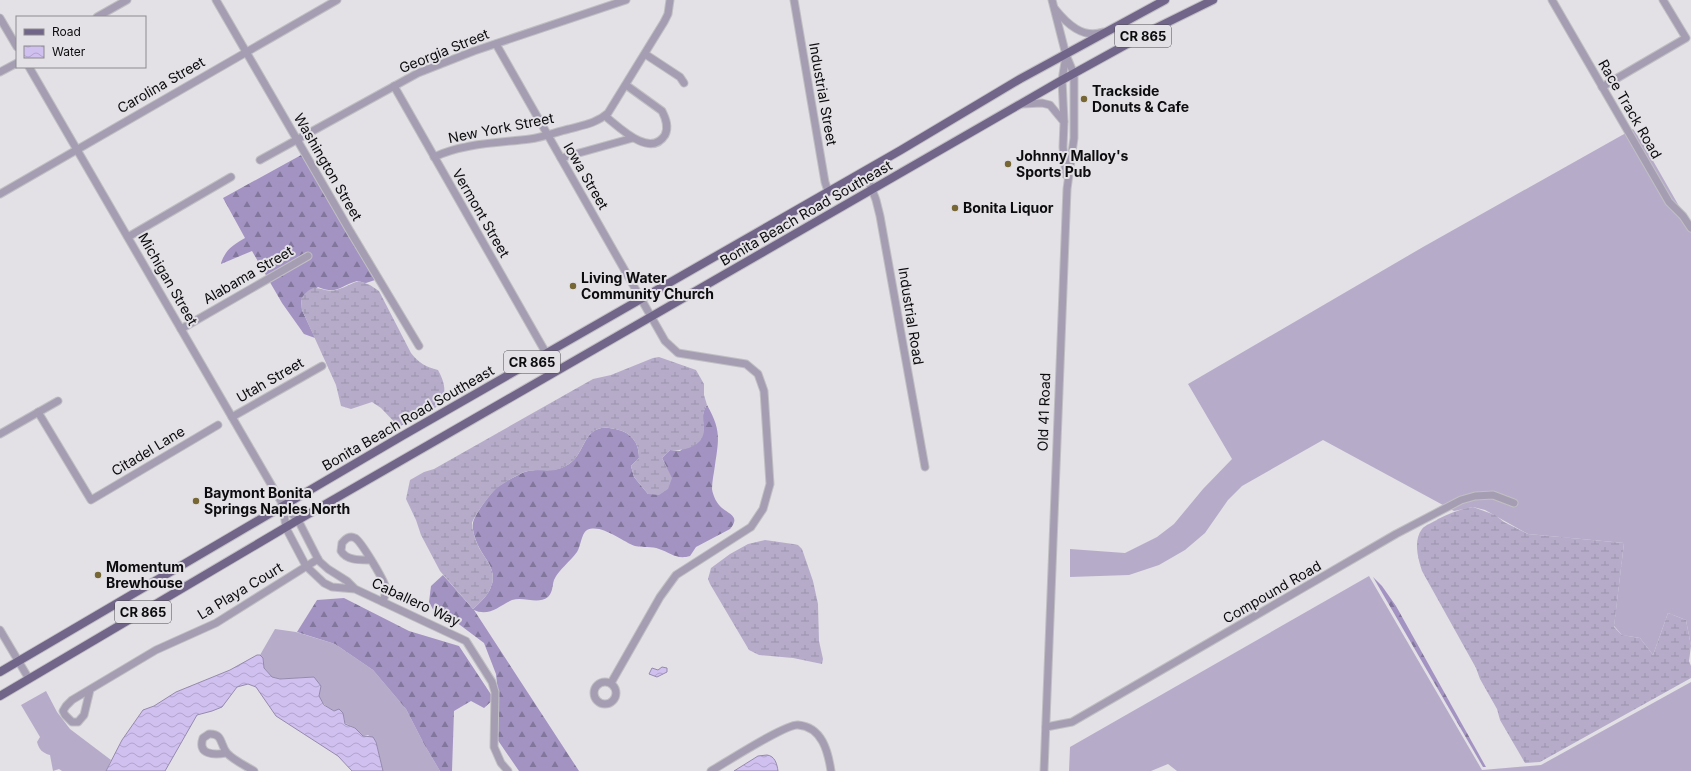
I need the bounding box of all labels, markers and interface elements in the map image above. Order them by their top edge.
legend [16,16,146,68]
text: Road [52,24,81,39]
street label: Georgia Street [396,25,492,76]
road number: CR 865 [1115,25,1171,47]
street label: Industrial Street [806,41,841,147]
text: Water [52,44,86,59]
street label: Carolina Street [114,53,208,116]
street label: Race Track Road [1595,56,1666,161]
place label: Trackside Donuts & Cafe [1092,82,1189,115]
marker: Trackside Donuts & Cafe [1079,94,1089,104]
street label: New York Street [447,109,556,146]
street label: Washington Street [291,110,366,224]
street label: Iowa Street [560,139,613,213]
place label: Johnny Malloy's Sports Pub [1016,147,1129,180]
street label: Bonita Beach Road Southeast [717,156,895,269]
marker: Johnny Malloy's Sports Pub [1003,159,1013,169]
street label: Vermont Street [449,165,514,260]
place label: Bonita Liquor [963,199,1054,216]
marker: Bonita Liquor [950,203,960,213]
street label: Michigan Street [135,230,202,328]
street label: Alabama Street [200,242,296,307]
street label: Industrial Road [895,266,928,366]
place label: Living Water Community Church [581,269,714,302]
marker: Living Water Community Church [568,281,578,291]
road number: CR 865 [504,351,560,373]
street label: Utah Street [233,353,307,406]
street label: Bonita Beach Road Southeast [319,361,497,474]
street label: Old 41 Road [1034,372,1053,452]
street label: Citadel Lane [108,422,187,479]
place label: Baymont Bonita Springs Naples North [204,484,350,517]
marker: Baymont Bonita Springs Naples North [191,496,201,506]
street label: Compound Road [1220,557,1324,627]
place label: Momentum Brewhouse [106,558,184,591]
street label: La Playa Court [194,558,286,623]
marker: Momentum Brewhouse [93,570,103,580]
street label: Caballero Way [369,574,463,630]
road number: CR 865 [115,601,171,623]

